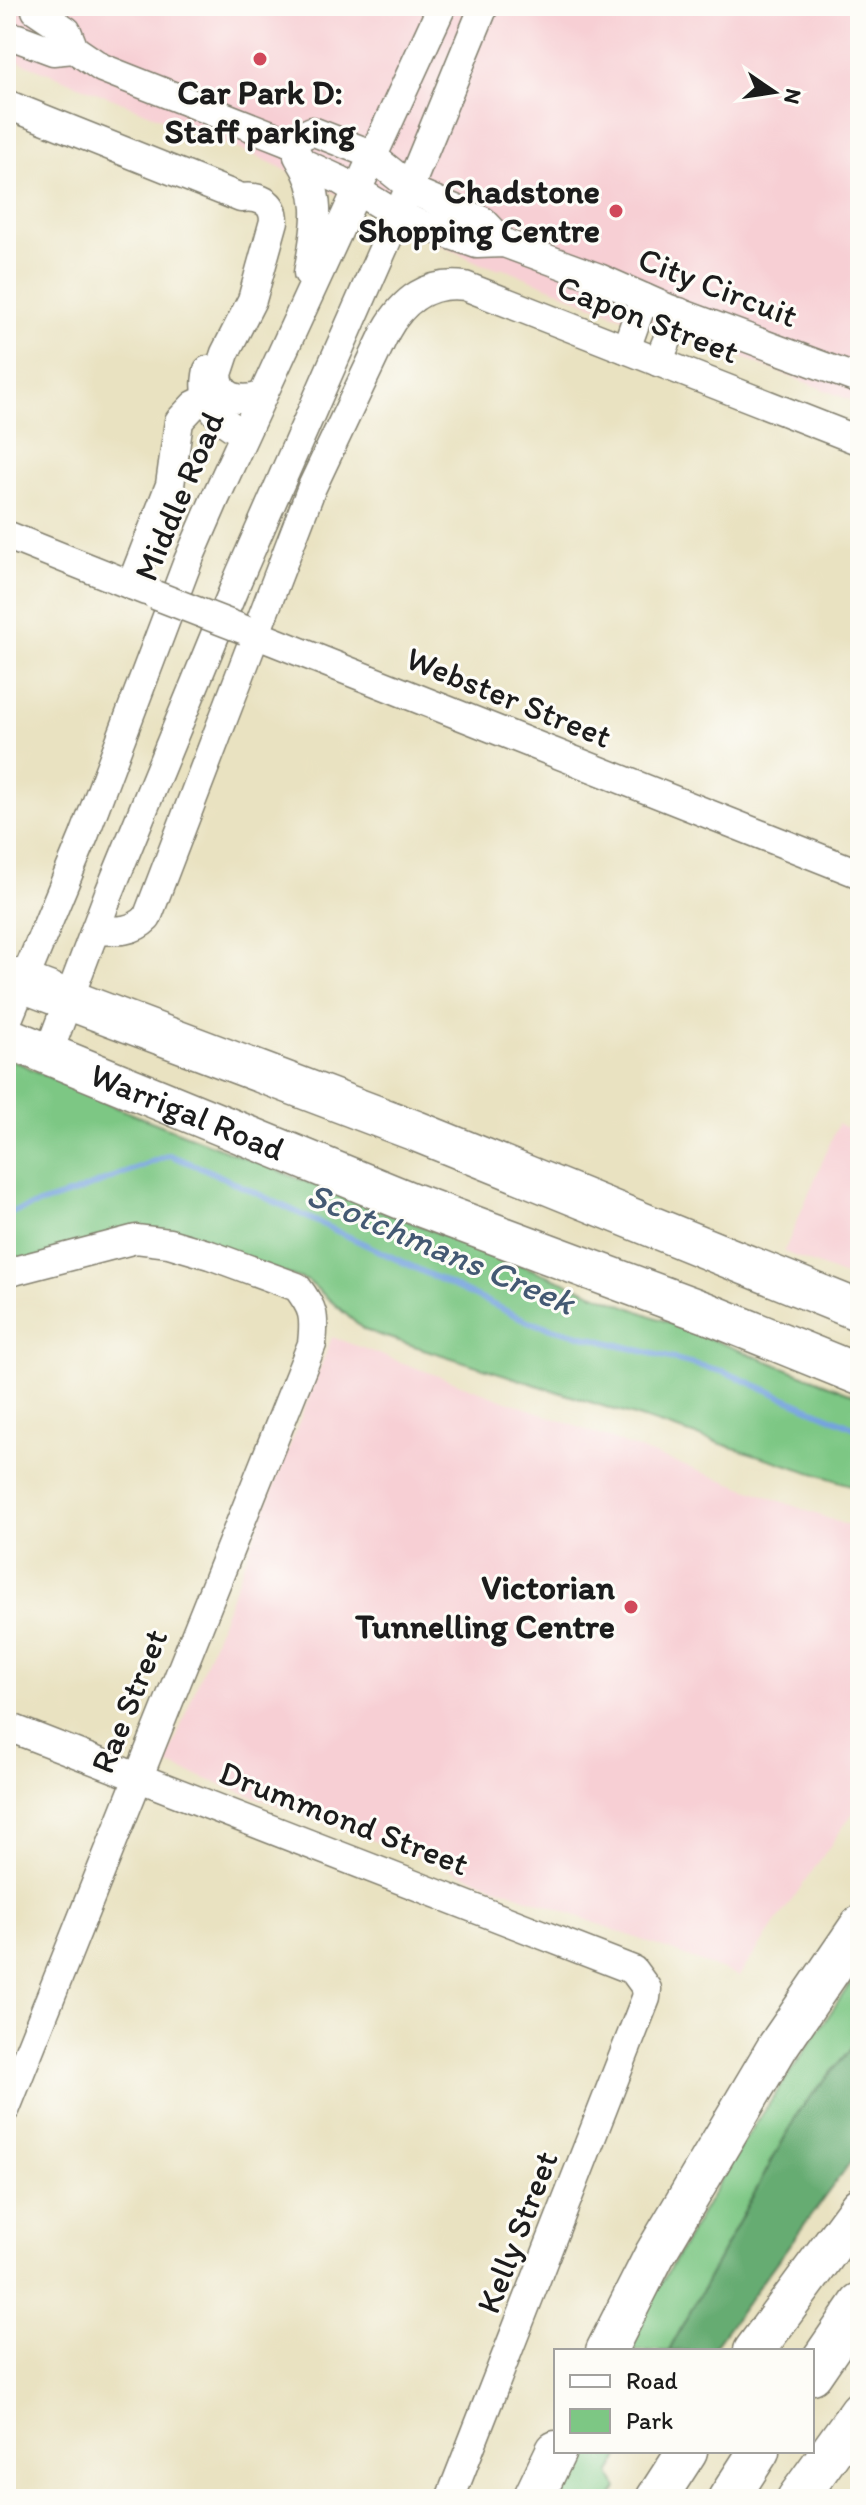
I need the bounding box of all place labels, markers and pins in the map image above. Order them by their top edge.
marker: Car Park D: Staff parking [251,50,269,68]
place label: Car Park D: Staff parking [165,72,356,152]
place label: Chadstone Shopping Centre [358,171,600,251]
marker: Chadstone Shopping Centre [607,202,625,220]
place label: Victorian Tunnelling Centre [354,1567,616,1647]
marker: Victorian Tunnelling Centre [622,1598,640,1616]

